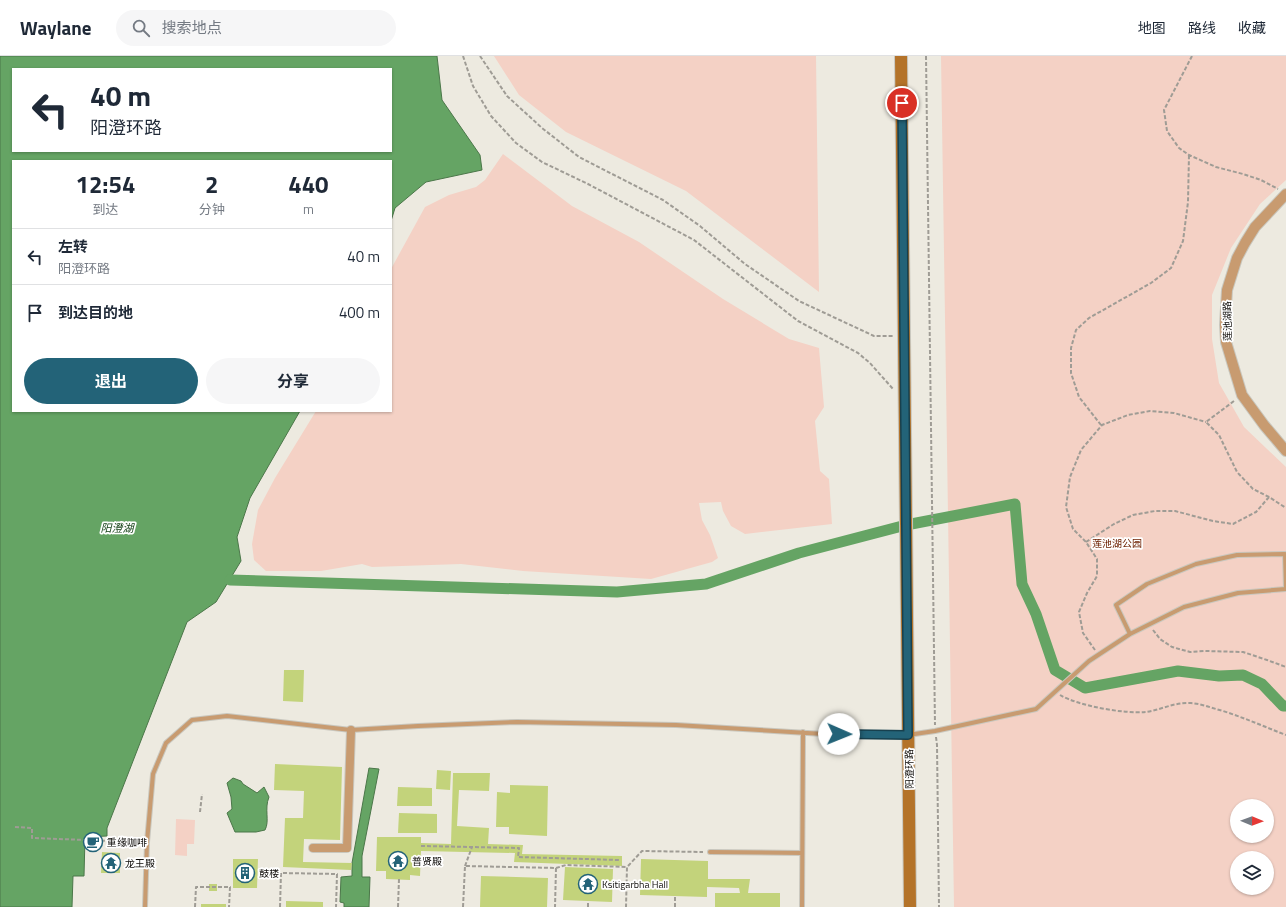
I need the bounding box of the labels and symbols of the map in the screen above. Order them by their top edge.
pin [885,86,919,120]
street label: 莲池湖路 [1220,301,1235,341]
water label: 阳澄湖 [101,520,135,536]
park label: 莲池湖公园 [1092,536,1142,551]
position arrow [818,713,860,755]
street label: 阳澄环路 [902,749,917,789]
north arrow [1230,799,1274,843]
cafe icon: 重缘咖啡 [82,831,104,853]
place label: 重缘咖啡 [107,835,147,850]
temple icon: 普贤殿 [387,850,409,872]
temple icon: 龙王殿 [100,852,122,874]
place label: 普贤殿 [412,854,442,869]
place label: 龙王殿 [125,856,155,871]
building icon: 鼓楼 [234,862,256,884]
place label: 鼓楼 [259,866,279,881]
temple icon: Ksitigarbha Hall [577,873,599,895]
place label: Ksitigarbha Hall [602,877,668,892]

